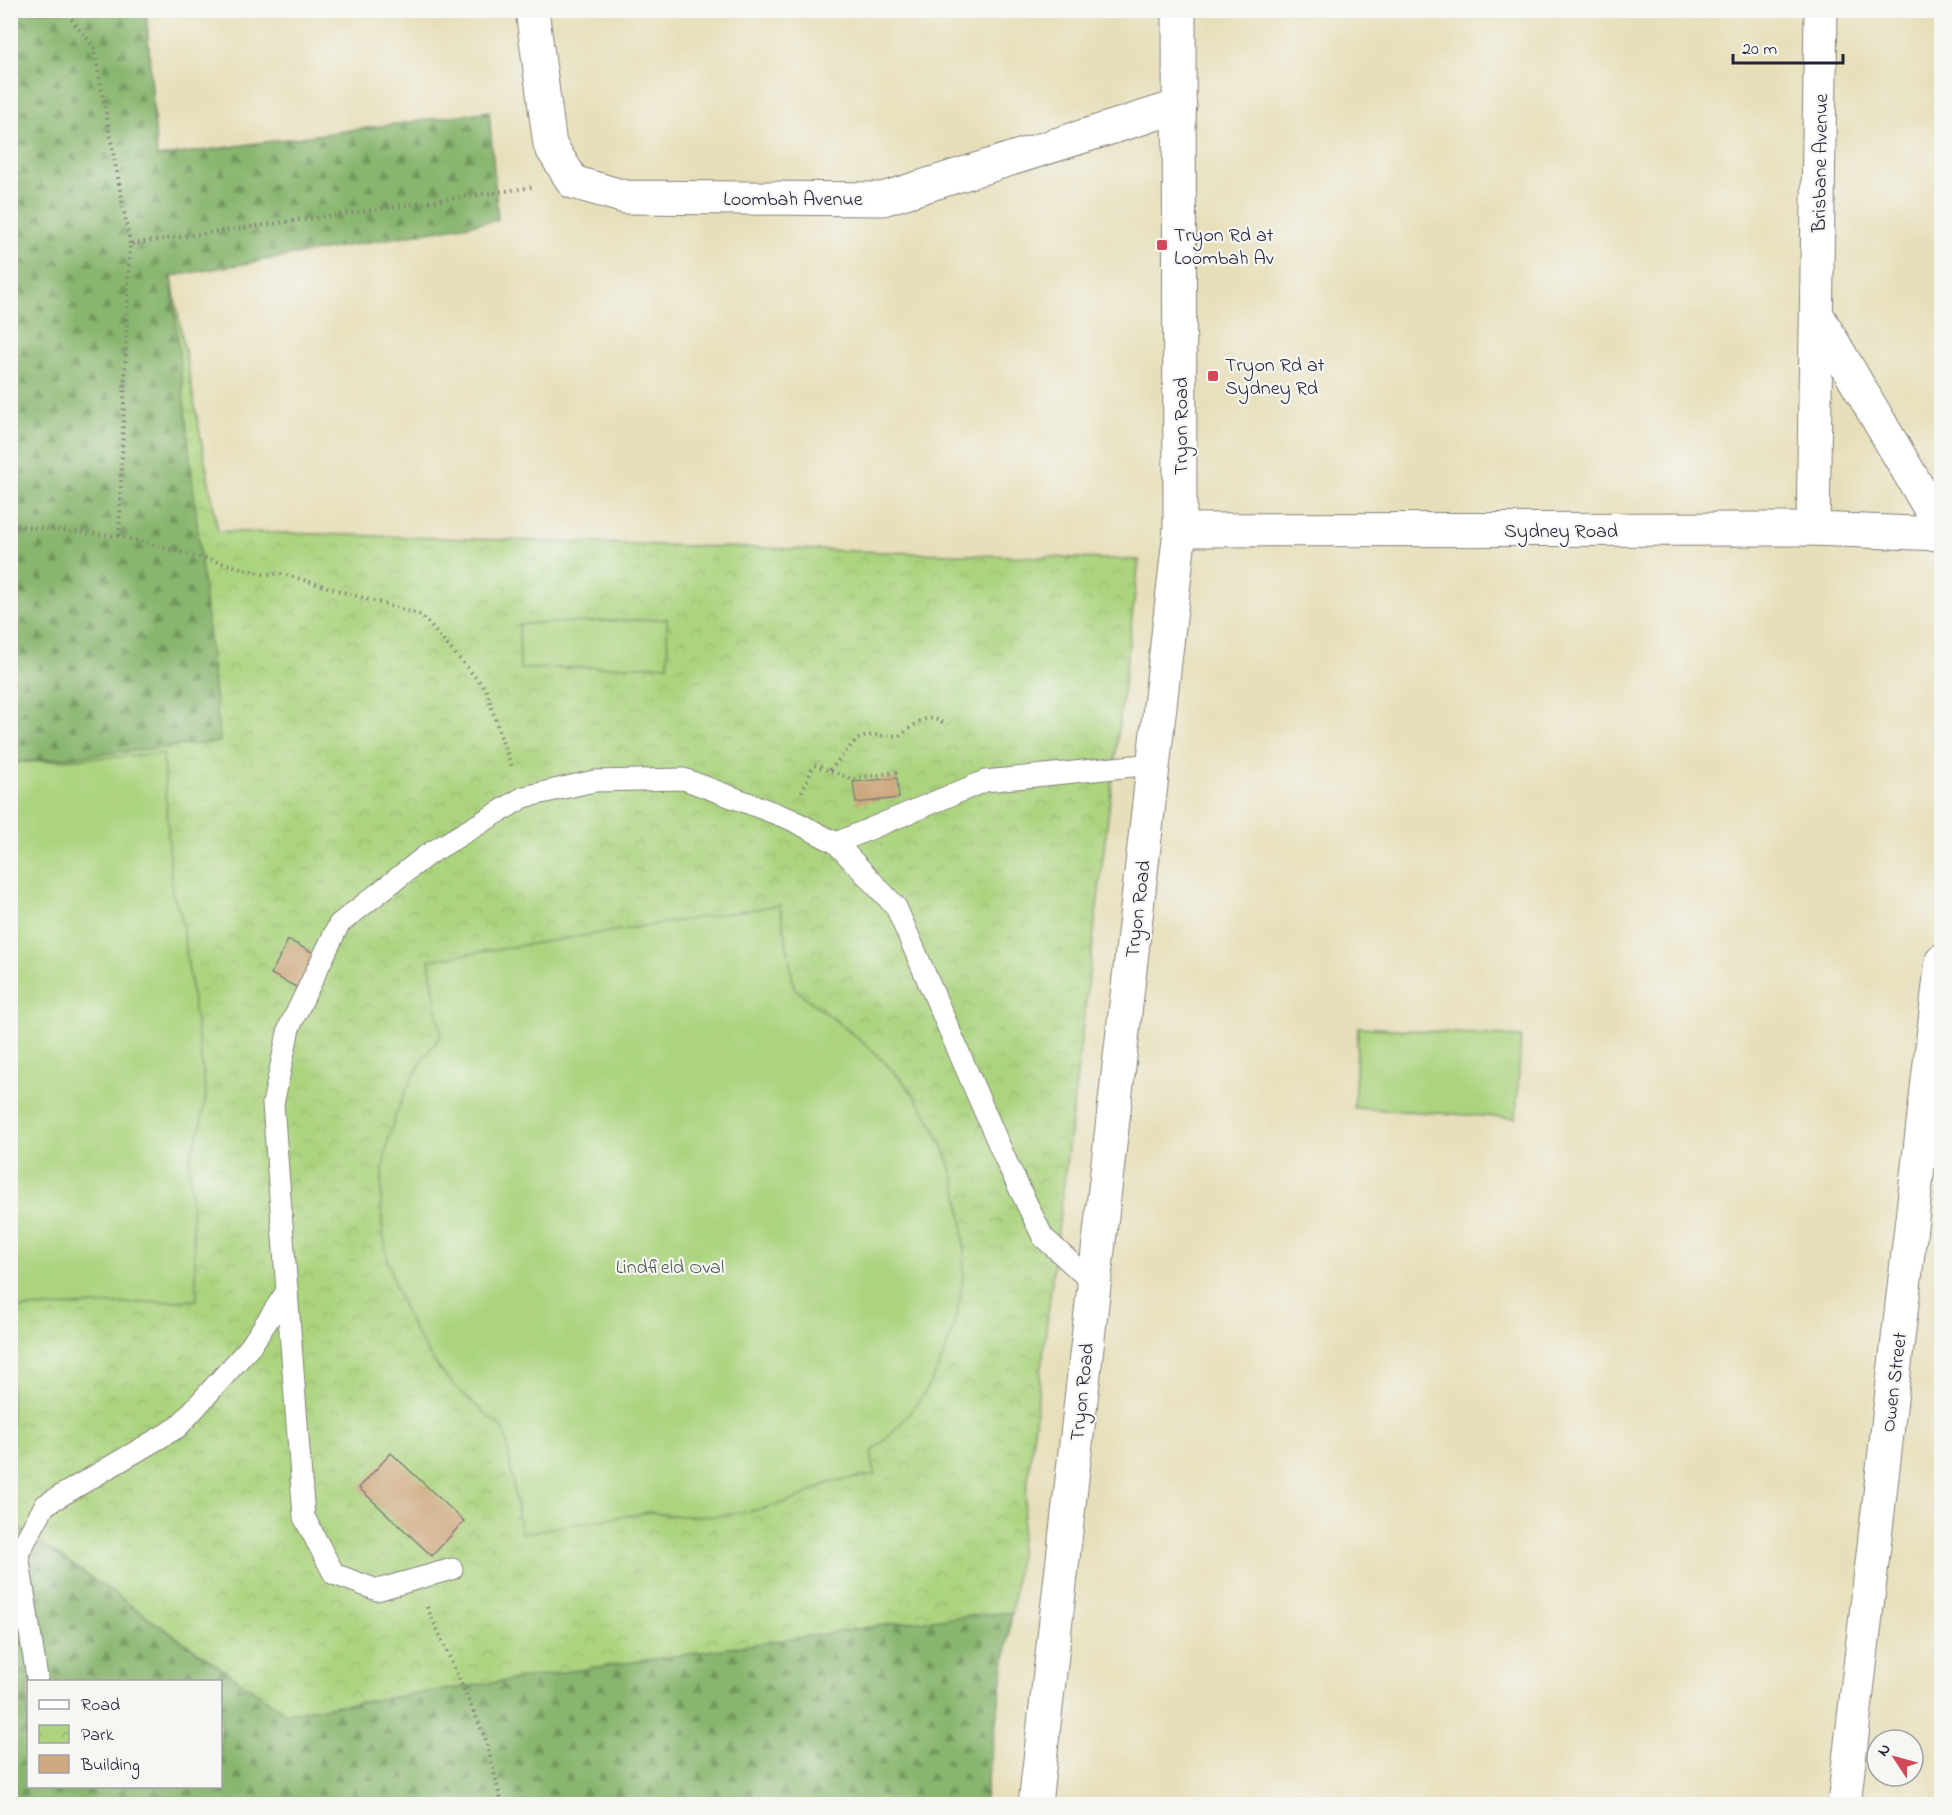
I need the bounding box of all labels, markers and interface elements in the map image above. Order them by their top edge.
scale bar [1733,27,1842,65]
text: 20 m [1742,37,1777,63]
street label: Brisbane Avenue [1806,94,1837,233]
street label: Loombah Avenue [723,186,863,215]
place label: Tryon Rd at Loombah Av [1174,222,1274,274]
marker: Tryon Rd at Loombah Av [1155,238,1169,252]
place label: Tryon Rd at Sydney Rd [1225,352,1325,404]
marker: Tryon Rd at Sydney Rd [1206,369,1220,383]
street label: Tryon Road [1168,377,1197,475]
street label: Sydney Road [1504,518,1618,547]
street label: Tryon Road [1119,859,1160,960]
park label: Lindfield Oval [616,1254,724,1283]
street label: Owen Street [1875,1330,1916,1434]
street label: Tryon Road [1064,1342,1103,1443]
legend [27,1680,222,1788]
text: Road [81,1693,120,1719]
text: Park [81,1723,114,1749]
north arrow [1865,1728,1925,1788]
text: N [1872,1739,1897,1762]
text: Building [80,1753,140,1780]

